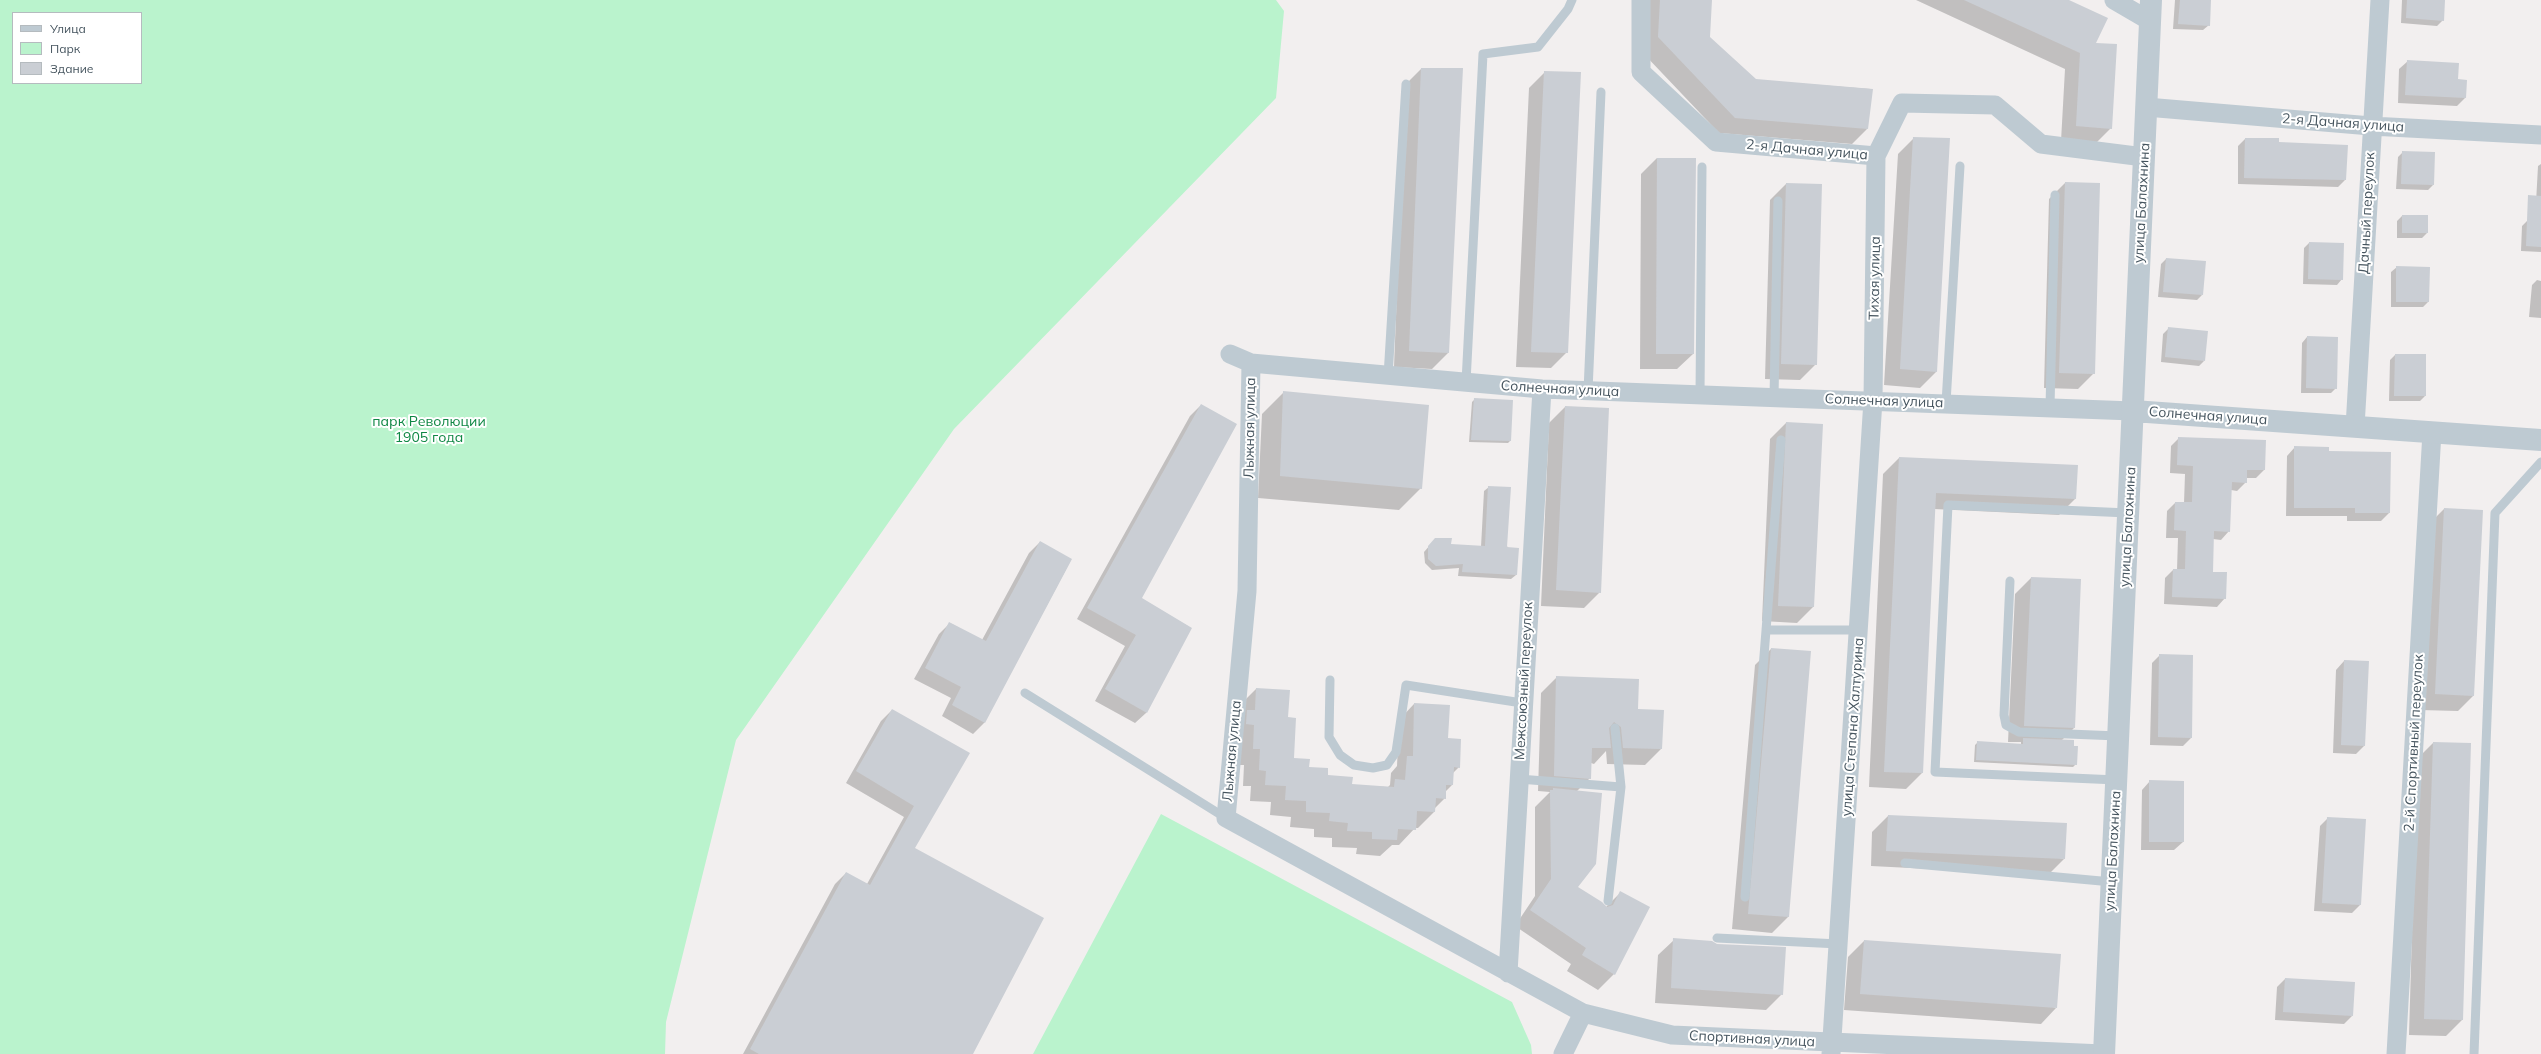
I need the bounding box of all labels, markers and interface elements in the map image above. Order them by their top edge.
legend [12,12,142,84]
text: Улица [50,21,86,36]
text: Парк [50,41,80,56]
text: Здание [50,61,93,76]
street label: 2-я Дачная улица [2281,110,2405,136]
street label: 2-я Дачная улица [1745,136,1869,164]
street label: улица Балахнина [2130,142,2154,264]
street label: Дачный переулок [2355,152,2379,274]
street label: Тихая улица [1866,236,1884,320]
street label: Лыжная улица [1241,377,1259,479]
street label: Солнечная улица [1500,378,1620,400]
street label: Солнечная улица [1824,391,1944,411]
street label: Солнечная улица [2148,403,2268,429]
park label: парк Революции 1905 года [372,414,486,446]
street label: улица Балахнина [2116,466,2140,588]
street label: Межсоюзный переулок [1511,601,1537,761]
street label: улица Степана Халтурина [1838,637,1868,817]
street label: 2-й Спортивный переулок [2401,654,2427,832]
street label: Лыжная улица [1219,700,1245,802]
street label: улица Балахнина [2101,790,2125,912]
street label: Спортивная улица [1689,1027,1815,1051]

